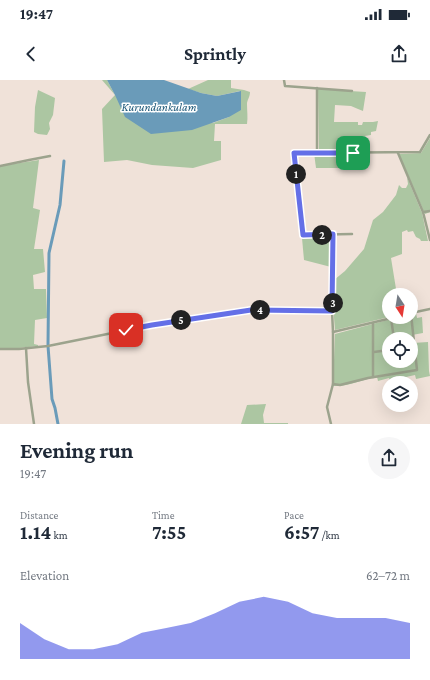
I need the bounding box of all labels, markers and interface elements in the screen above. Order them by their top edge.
text: 19:47 [20,6,53,22]
icon: back [20,43,42,65]
icon: share [388,43,410,65]
text: Sprintly [184,44,246,64]
water label: Kurundankulam [122,100,197,114]
pin [336,136,370,170]
icon: arrive [342,142,364,164]
pin: 1 [286,164,306,184]
text: 1 [294,168,298,180]
pin: 2 [312,225,332,245]
text: 2 [319,229,325,241]
north arrow [382,288,418,324]
map controls [382,288,418,412]
pin: 3 [323,293,343,313]
text: 3 [330,297,336,309]
pin: 4 [250,300,270,320]
text: 4 [257,304,263,316]
pin: 5 [171,310,191,330]
pin [109,313,143,347]
text: 5 [178,314,184,326]
icon: check [115,319,137,341]
button: locate [382,332,418,368]
button: layers [382,376,418,412]
button: share [368,437,410,479]
text: Evening run [20,438,133,463]
text: 19:47 [20,466,46,481]
text: Distance [20,509,58,521]
text: Time [152,509,175,521]
text: Pace [284,509,304,521]
text: 1.14 [20,521,51,543]
text: 7:55 [152,521,186,543]
text: 6:57 [284,521,319,543]
text: km [51,529,67,541]
text: /km [319,529,340,541]
text: Elevation [20,568,69,583]
text: 62–72 m [366,568,410,583]

